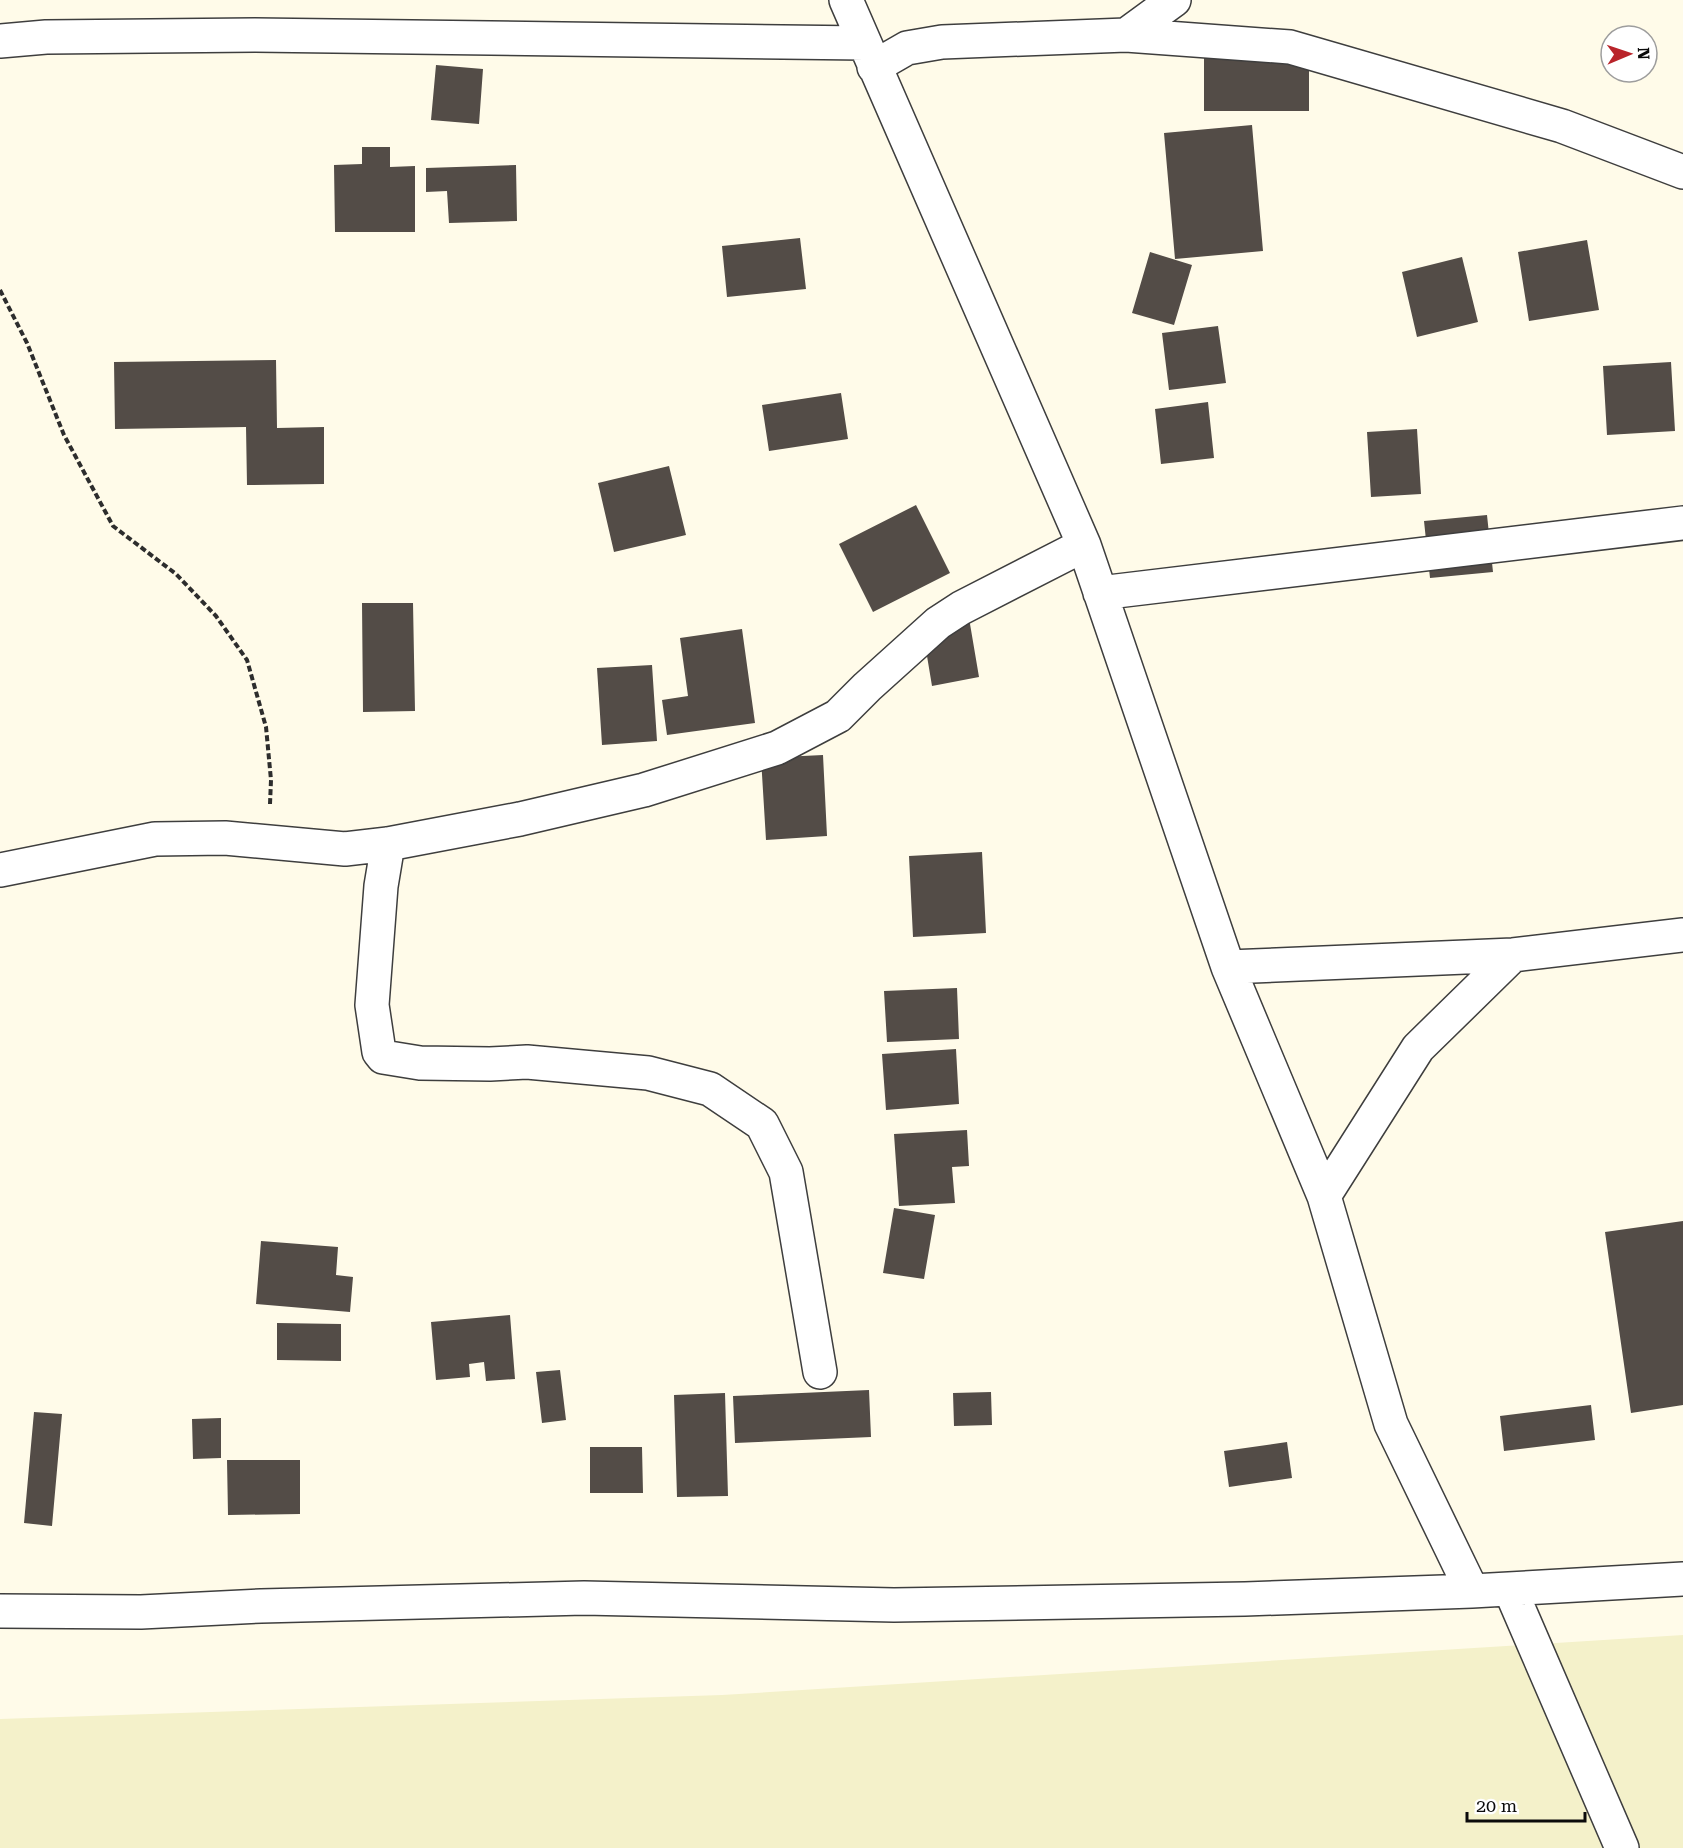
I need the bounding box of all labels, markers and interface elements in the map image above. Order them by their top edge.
north arrow [1599,24,1659,84]
text: N [1634,47,1653,60]
scale bar [1467,1785,1586,1823]
text: 20 m [1476,1795,1517,1816]

